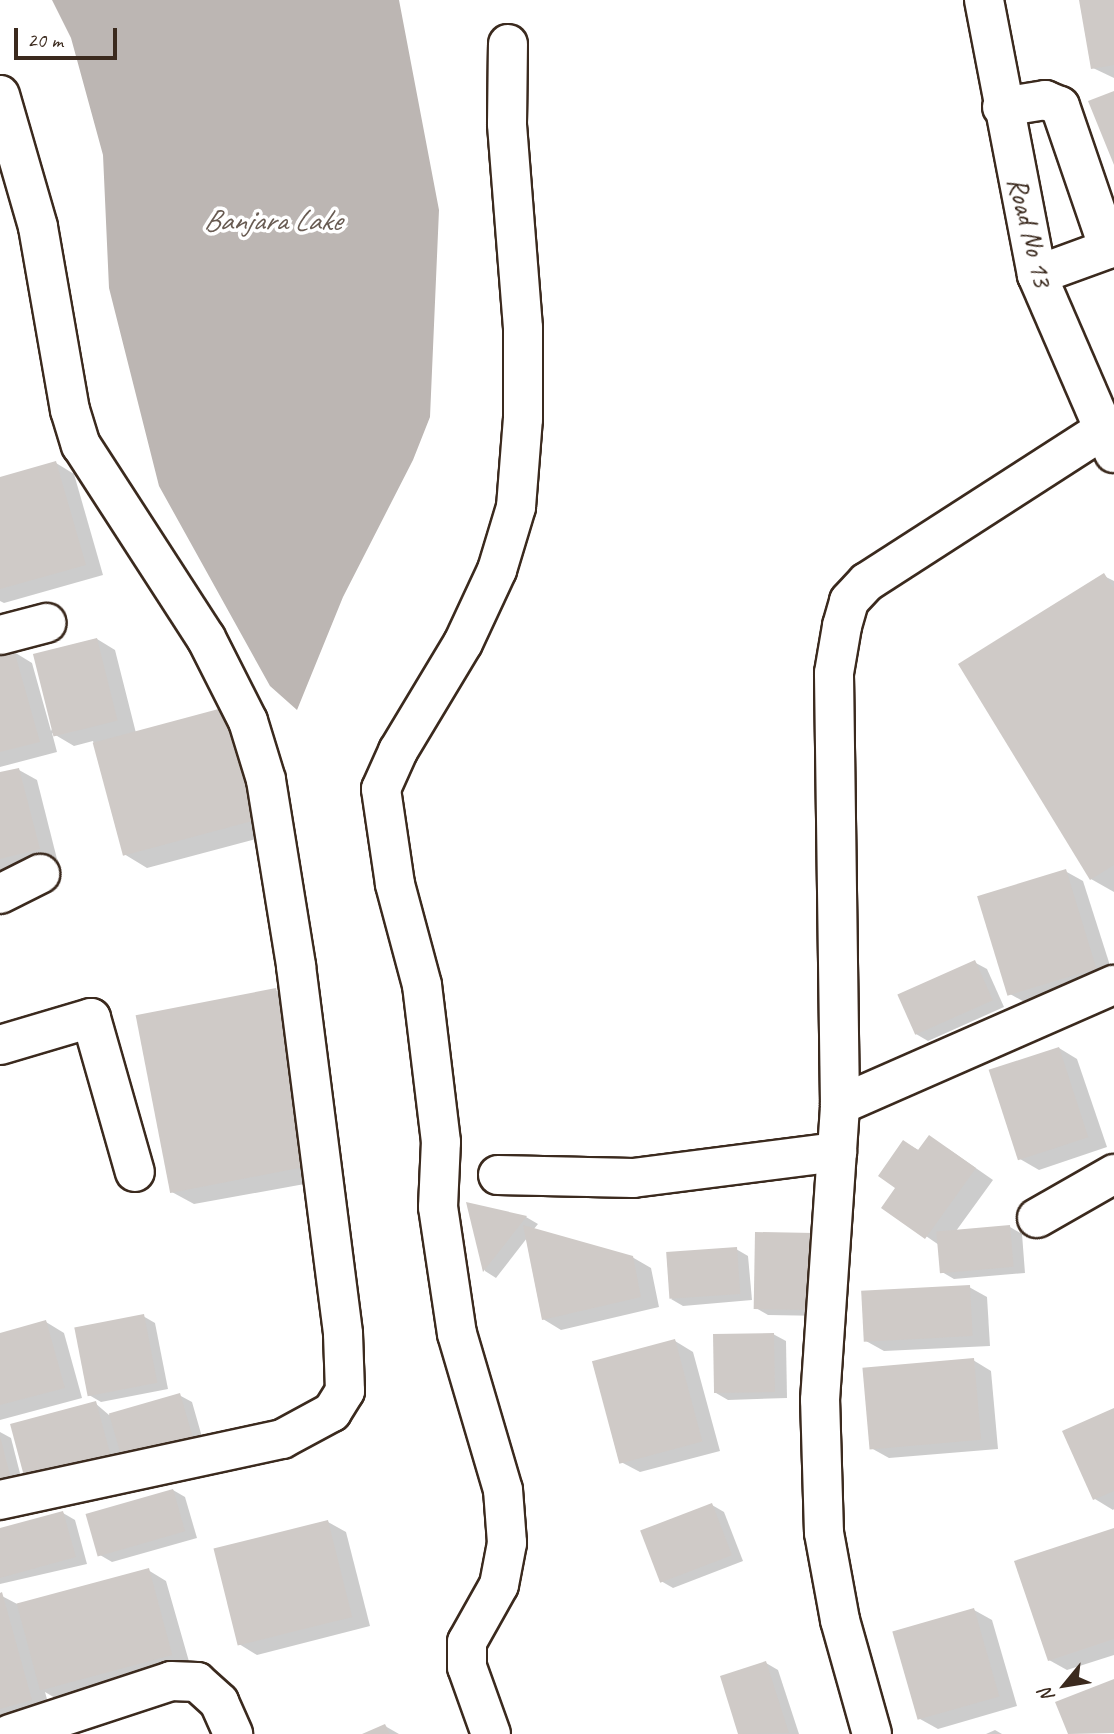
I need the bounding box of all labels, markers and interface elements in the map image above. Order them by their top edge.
scale bar [18,14,121,58]
text: 20 m [27,27,63,53]
street label: Road No 13 [1000,173,1060,291]
water label: Banjara Lake [203,202,341,238]
north arrow [1030,1650,1100,1720]
text: N [1033,1684,1060,1707]

